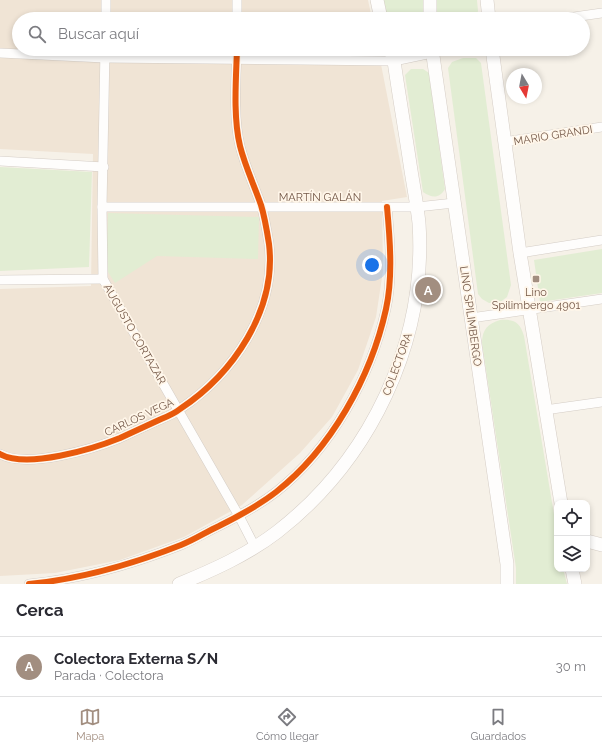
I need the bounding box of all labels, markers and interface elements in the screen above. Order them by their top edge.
search box [12,12,590,56]
icon: search [26,23,48,45]
text: Buscar aquí [58,25,139,43]
north arrow [506,68,542,104]
street label: MARIO GRANDI [513,123,593,148]
street label: MARTÍN GALÁN [279,190,361,204]
your location [362,255,382,275]
street label: LINO SPILIMBERGO [457,265,484,367]
marker: Lino Spilimbergo 4901 [531,274,541,284]
pin: A [415,275,441,305]
street label: AUGUSTO CORTAZAR [101,282,169,387]
place label: Lino Spilimbergo 4901 [492,286,580,312]
street label: COLECTORA [380,331,415,397]
street label: CARLOS VEGA [103,396,176,439]
map controls [554,500,590,572]
button: locate [554,500,590,536]
button: layers [554,536,590,572]
text: Cerca [16,600,64,620]
text: Colectora Externa S/N [54,650,218,668]
text: A [25,659,33,674]
text: 30 m [556,659,586,674]
text: Parada · Colectora [54,668,164,683]
tab: Mapa [76,706,104,743]
tab: Cómo llegar [256,706,319,743]
tab: Guardados [470,706,526,743]

